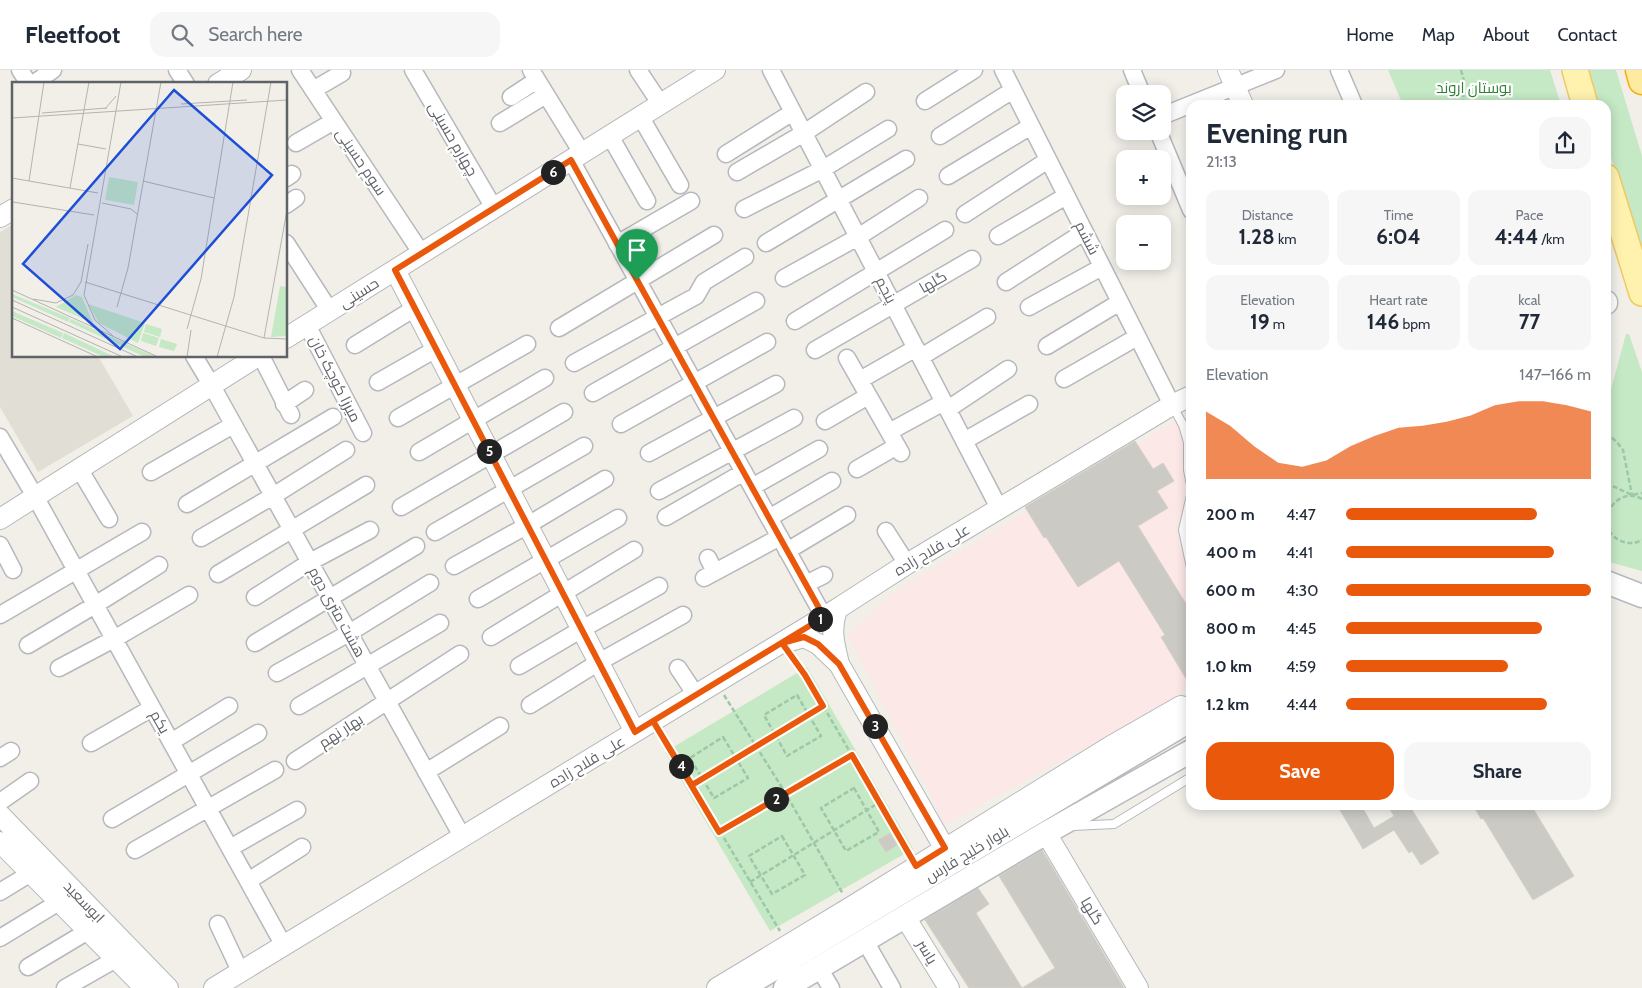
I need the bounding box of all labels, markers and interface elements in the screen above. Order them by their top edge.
search box [150,12,500,57]
text: Fleetfoot [25,20,120,49]
icon: search [168,21,196,49]
text: Search here [208,23,303,46]
text: Home [1346,24,1394,46]
text: Map [1422,24,1455,46]
text: About [1483,24,1529,46]
text: Contact [1557,24,1617,46]
park label: بوستان اروند [1436,79,1512,98]
inset map [12,82,288,358]
map controls [1116,85,1171,270]
button: layers [1116,85,1171,140]
street label: چهارم حسینی [424,99,481,180]
text: Evening run [1206,116,1348,150]
button: share [1539,117,1591,169]
street label: سوم حسینی [331,125,390,200]
button: + [1116,150,1171,205]
text: 21:13 [1206,152,1237,171]
pin: 6 [540,160,566,184]
text: 6 [550,163,557,181]
text: Distance [1242,206,1293,224]
text: Time [1384,206,1413,224]
text: Pace [1516,206,1543,224]
button: − [1116,215,1171,270]
street label: ششم [1070,218,1103,258]
text: 1.28 [1239,224,1275,249]
text: 6:04 [1376,224,1421,249]
text: 4:44 [1494,224,1538,249]
pin [616,229,658,280]
text: km [1275,230,1296,248]
text: /km [1538,230,1565,248]
icon: arrive [623,236,651,264]
street label: گلها [916,267,951,298]
street label: حسینی [336,274,383,313]
street label: پنجم [871,274,900,307]
text: Elevation [1240,291,1295,309]
text: Heart rate [1369,291,1428,309]
text: kcal [1518,291,1541,309]
text: 19 [1250,309,1270,334]
text: 146 [1367,309,1399,334]
text: 77 [1519,309,1540,334]
text: m [1270,315,1285,333]
text: bpm [1399,315,1430,333]
street label: میرزا کوچک خان [305,333,365,426]
text: Elevation [1206,365,1269,384]
text: 147–166 m [1519,365,1591,384]
pin: 5 [476,438,502,464]
text: 5 [486,442,493,460]
text: 200 m [1206,505,1255,524]
text: 4:47 [1286,505,1316,524]
street label: علی فلاح زاده [891,520,974,581]
text: 400 m [1206,543,1256,562]
text: 4:41 [1286,543,1313,562]
street label: هشت متری دوم [304,564,369,661]
text: 600 m [1206,581,1255,600]
text: 4:30 [1286,581,1318,600]
pin: 1 [808,606,832,632]
text: 1 [818,610,823,628]
text: 800 m [1206,619,1256,638]
text: 4:45 [1286,619,1316,638]
text: 1.0 km [1206,657,1252,676]
text: 4:59 [1286,657,1316,676]
text: 1.2 km [1206,695,1249,714]
text: 4:44 [1286,695,1317,714]
street label: یکم [145,707,174,737]
street label: بهار نهم [315,710,367,753]
pin: 3 [862,714,888,738]
text: 3 [872,717,879,735]
street label: علی فلاح زاده [546,732,629,793]
button: Save [1206,742,1394,800]
button: Share [1404,742,1591,800]
pin: 4 [668,754,694,778]
text: 4 [677,757,686,775]
pin: 2 [764,786,788,812]
text: 2 [773,790,780,808]
street label: بلوار خلیج فارس [922,822,1013,888]
street label: ابوسعید [60,877,108,927]
street label: گلها [1076,894,1107,929]
street label: یاسر [912,936,941,967]

